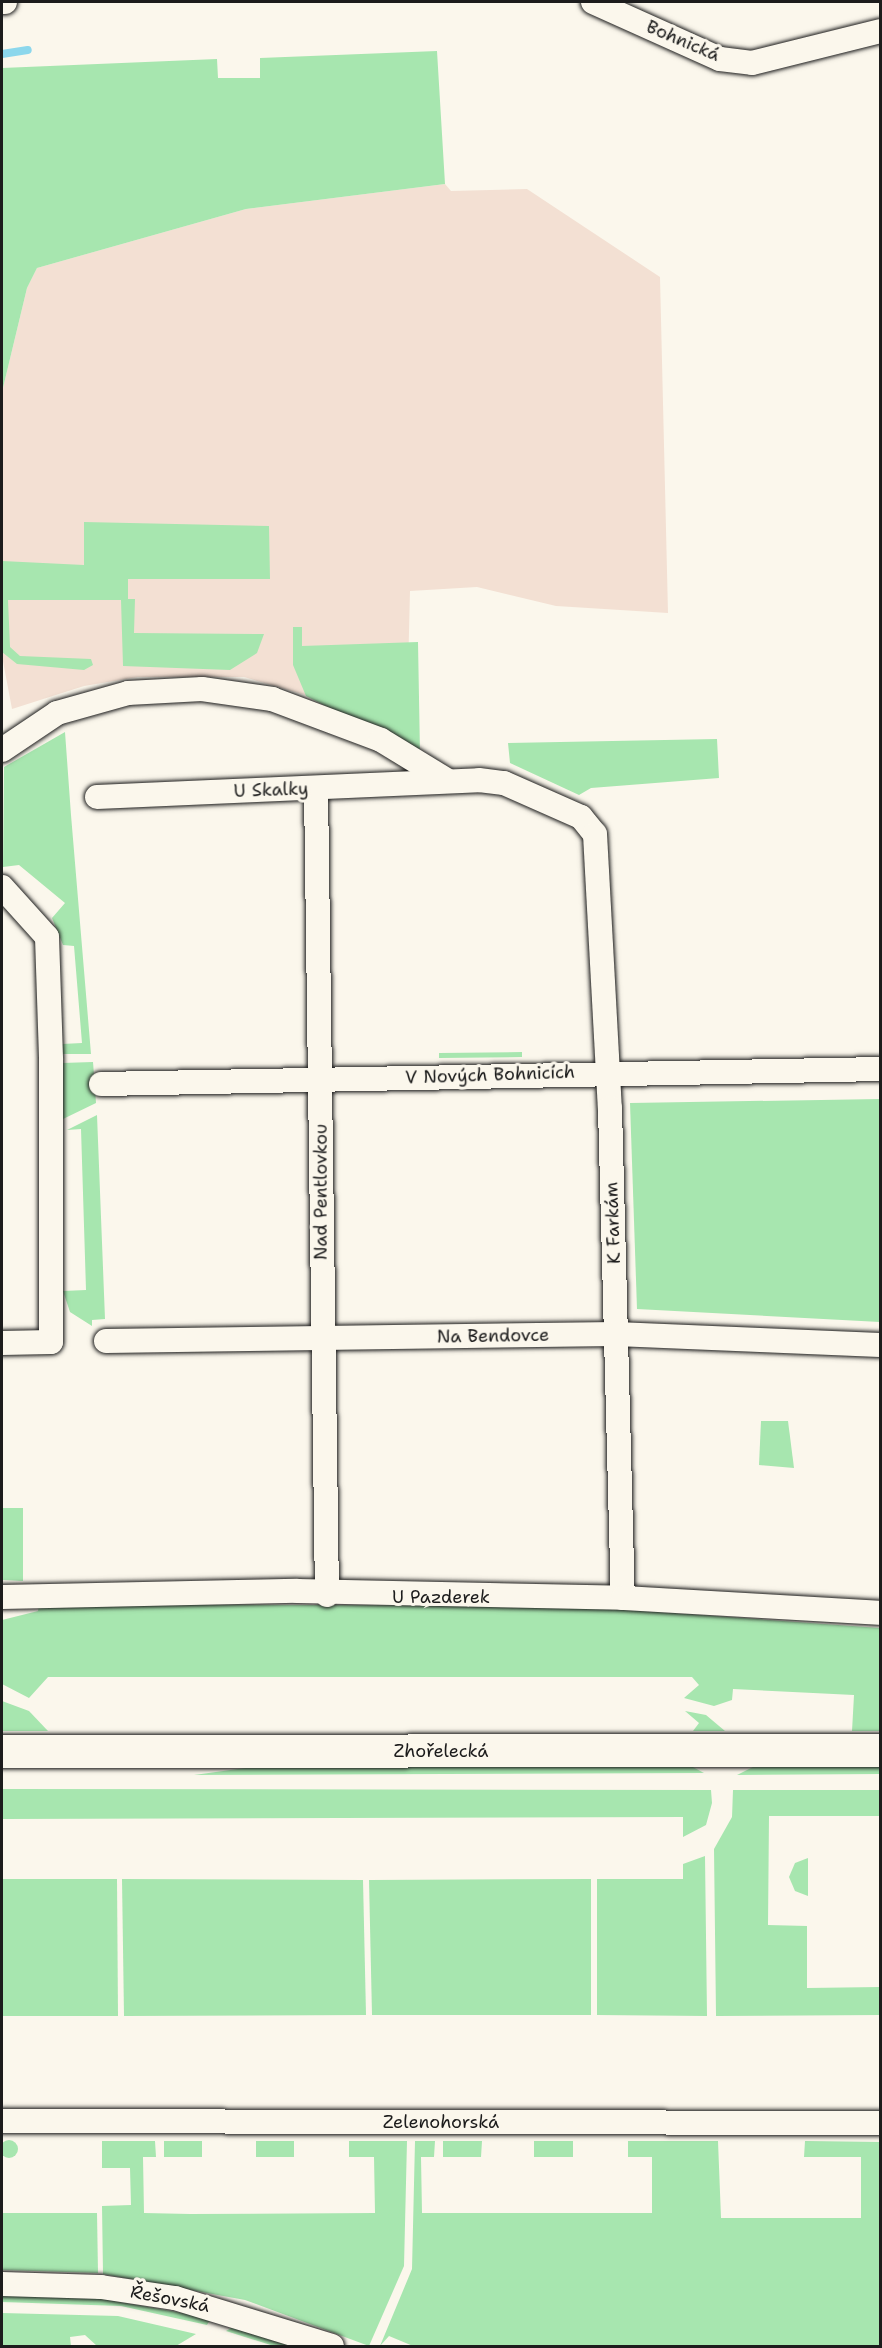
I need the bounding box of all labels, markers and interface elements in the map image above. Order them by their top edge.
street label: Bohnická [643,16,723,66]
street label: U Skalky [233,778,309,802]
street label: V Nových Bohnicích [405,1061,575,1089]
street label: Nad Pentlovkou [310,1124,332,1260]
street label: K Farkám [601,1182,625,1264]
street label: Na Bendovce [437,1324,549,1348]
street label: U Pazderek [392,1586,490,1608]
street label: Zhořelecká [393,1740,489,1762]
street label: Zelenohorská [383,2111,499,2133]
street label: Řešovská [129,2281,211,2317]

